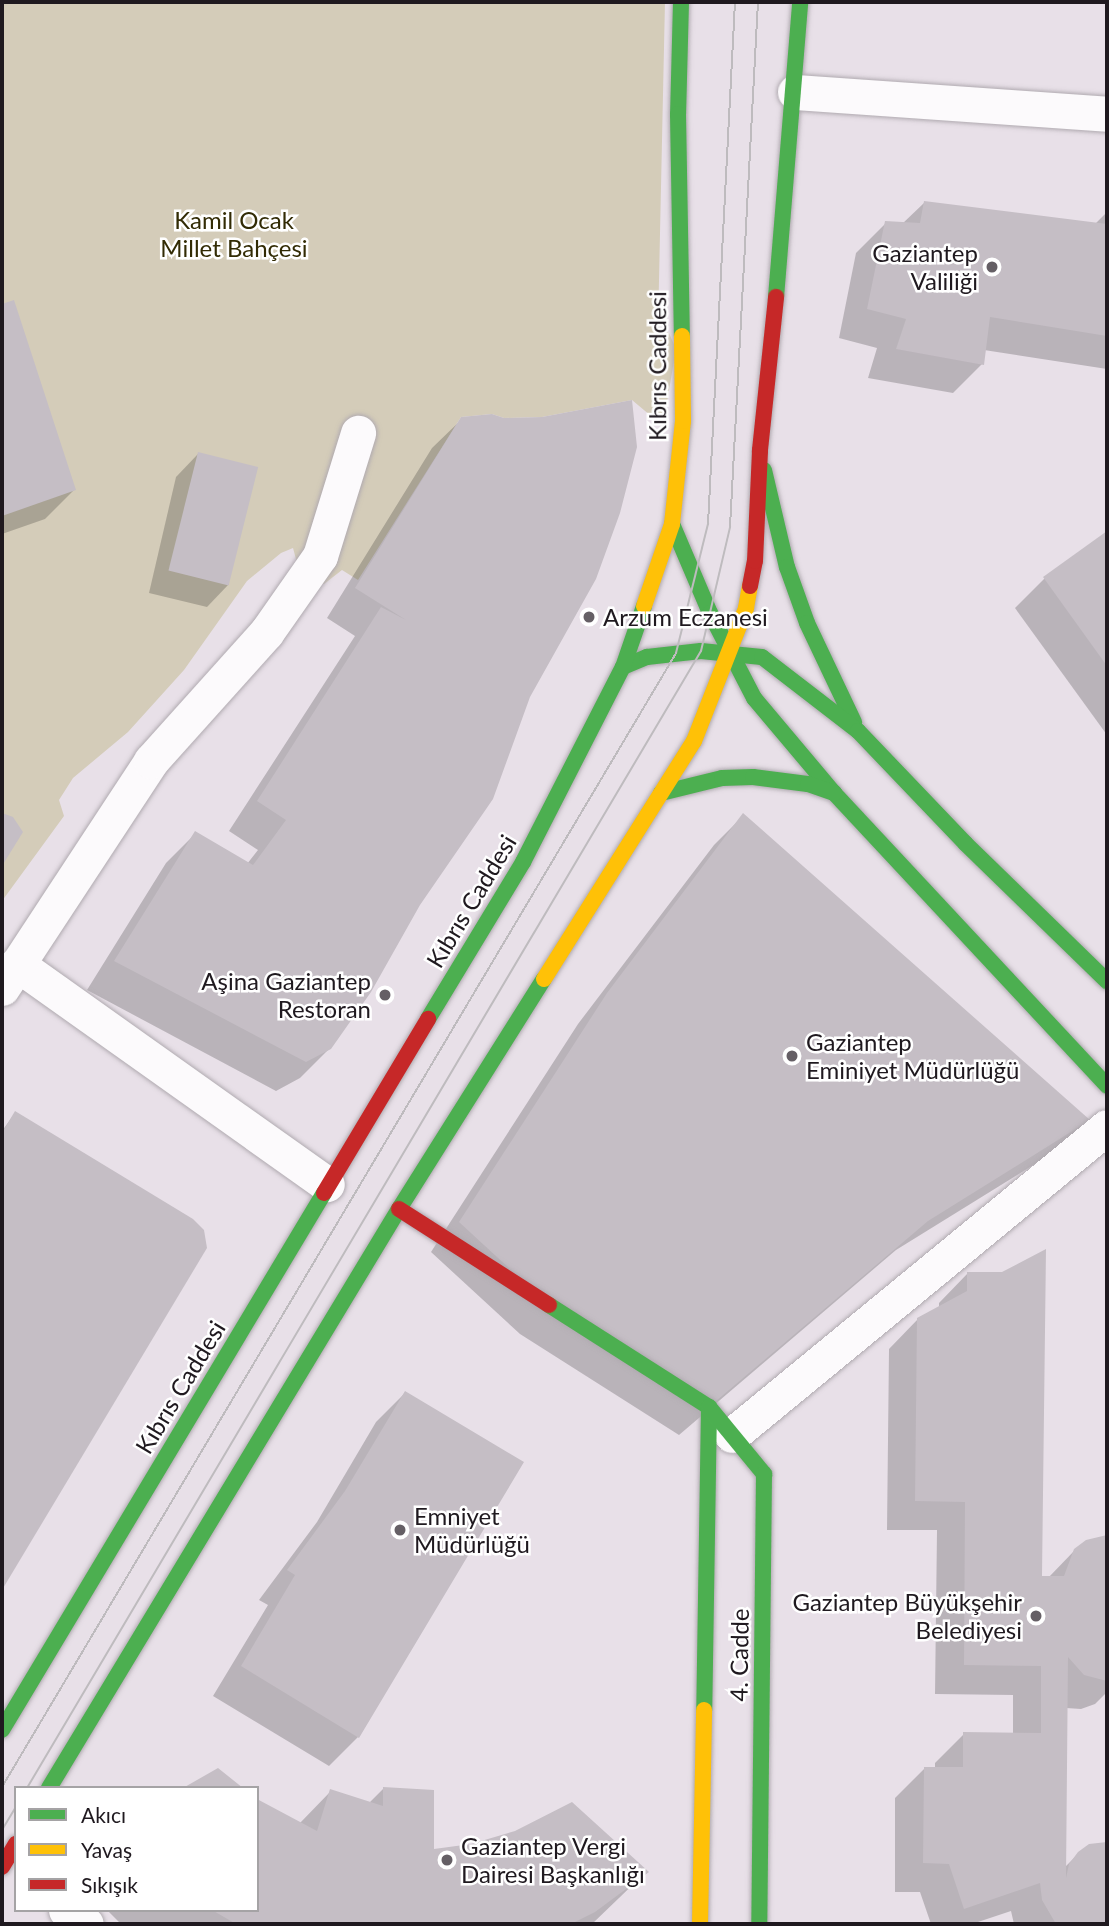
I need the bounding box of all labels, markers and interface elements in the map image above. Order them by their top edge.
park label: Kamil Ocak Millet Bahçesi [160,206,308,262]
place label: Gaziantep Valiliği [872,239,978,295]
marker: Gaziantep Valiliği [984,259,1000,275]
street label: Kıbrıs Caddesi [643,291,671,441]
place label: Arzum Eczanesi [603,603,768,631]
marker: Arzum Eczanesi [581,609,597,625]
street label: Kıbrıs Caddesi [420,829,522,973]
place label: Aşina Gaziantep Restoran [201,967,371,1023]
marker: Aşina Gaziantep Restoran [377,987,393,1003]
place label: Gaziantep Eminiyet Müdürlüğü [806,1028,1019,1084]
marker: Gaziantep Eminiyet Müdürlüğü [784,1048,800,1064]
street label: Kıbrıs Caddesi [129,1315,231,1459]
place label: Emniyet Müdürlüğü [414,1502,530,1558]
marker: Emniyet Müdürlüğü [392,1522,408,1538]
place label: Gaziantep Büyükşehir Belediyesi [793,1588,1022,1644]
street label: 4. Cadde [724,1608,754,1702]
marker: Gaziantep Büyükşehir Belediyesi [1028,1608,1044,1624]
legend [14,1786,259,1912]
text: Akıcı [81,1802,126,1827]
place label: Gaziantep Vergi Dairesi Başkanlığı [461,1832,645,1888]
text: Yavaş [81,1837,132,1862]
marker: Gaziantep Vergi Dairesi Başkanlığı [439,1852,455,1868]
text: Sıkışık [81,1872,138,1897]

